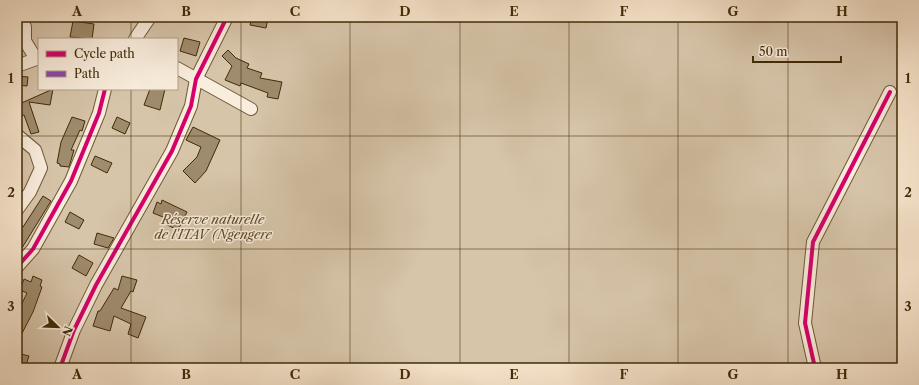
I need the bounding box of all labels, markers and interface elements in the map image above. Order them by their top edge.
text: A [71,3,83,19]
text: B [181,3,191,19]
text: C [290,3,300,19]
text: D [399,3,411,19]
text: E [509,3,519,19]
text: F [620,3,629,19]
text: G [727,3,739,19]
text: H [836,3,848,19]
legend [38,38,178,90]
scale bar [753,38,841,64]
text: 50 m [759,44,788,59]
text: Cycle path [74,46,135,61]
text: Path [74,66,100,81]
text: 1 [8,70,14,86]
text: 1 [905,70,911,86]
text: 2 [7,184,15,200]
text: 2 [904,184,912,200]
park label: Réserve naturelle de l'ITAV (Ngengere [154,211,272,242]
text: 3 [7,298,15,314]
text: 3 [904,298,912,314]
north arrow [38,307,78,347]
text: N [59,324,76,338]
text: A [71,366,83,382]
text: B [181,366,191,382]
text: C [290,366,300,382]
text: D [399,366,411,382]
text: E [509,366,519,382]
text: F [620,366,629,382]
text: G [727,366,739,382]
text: H [836,366,848,382]

